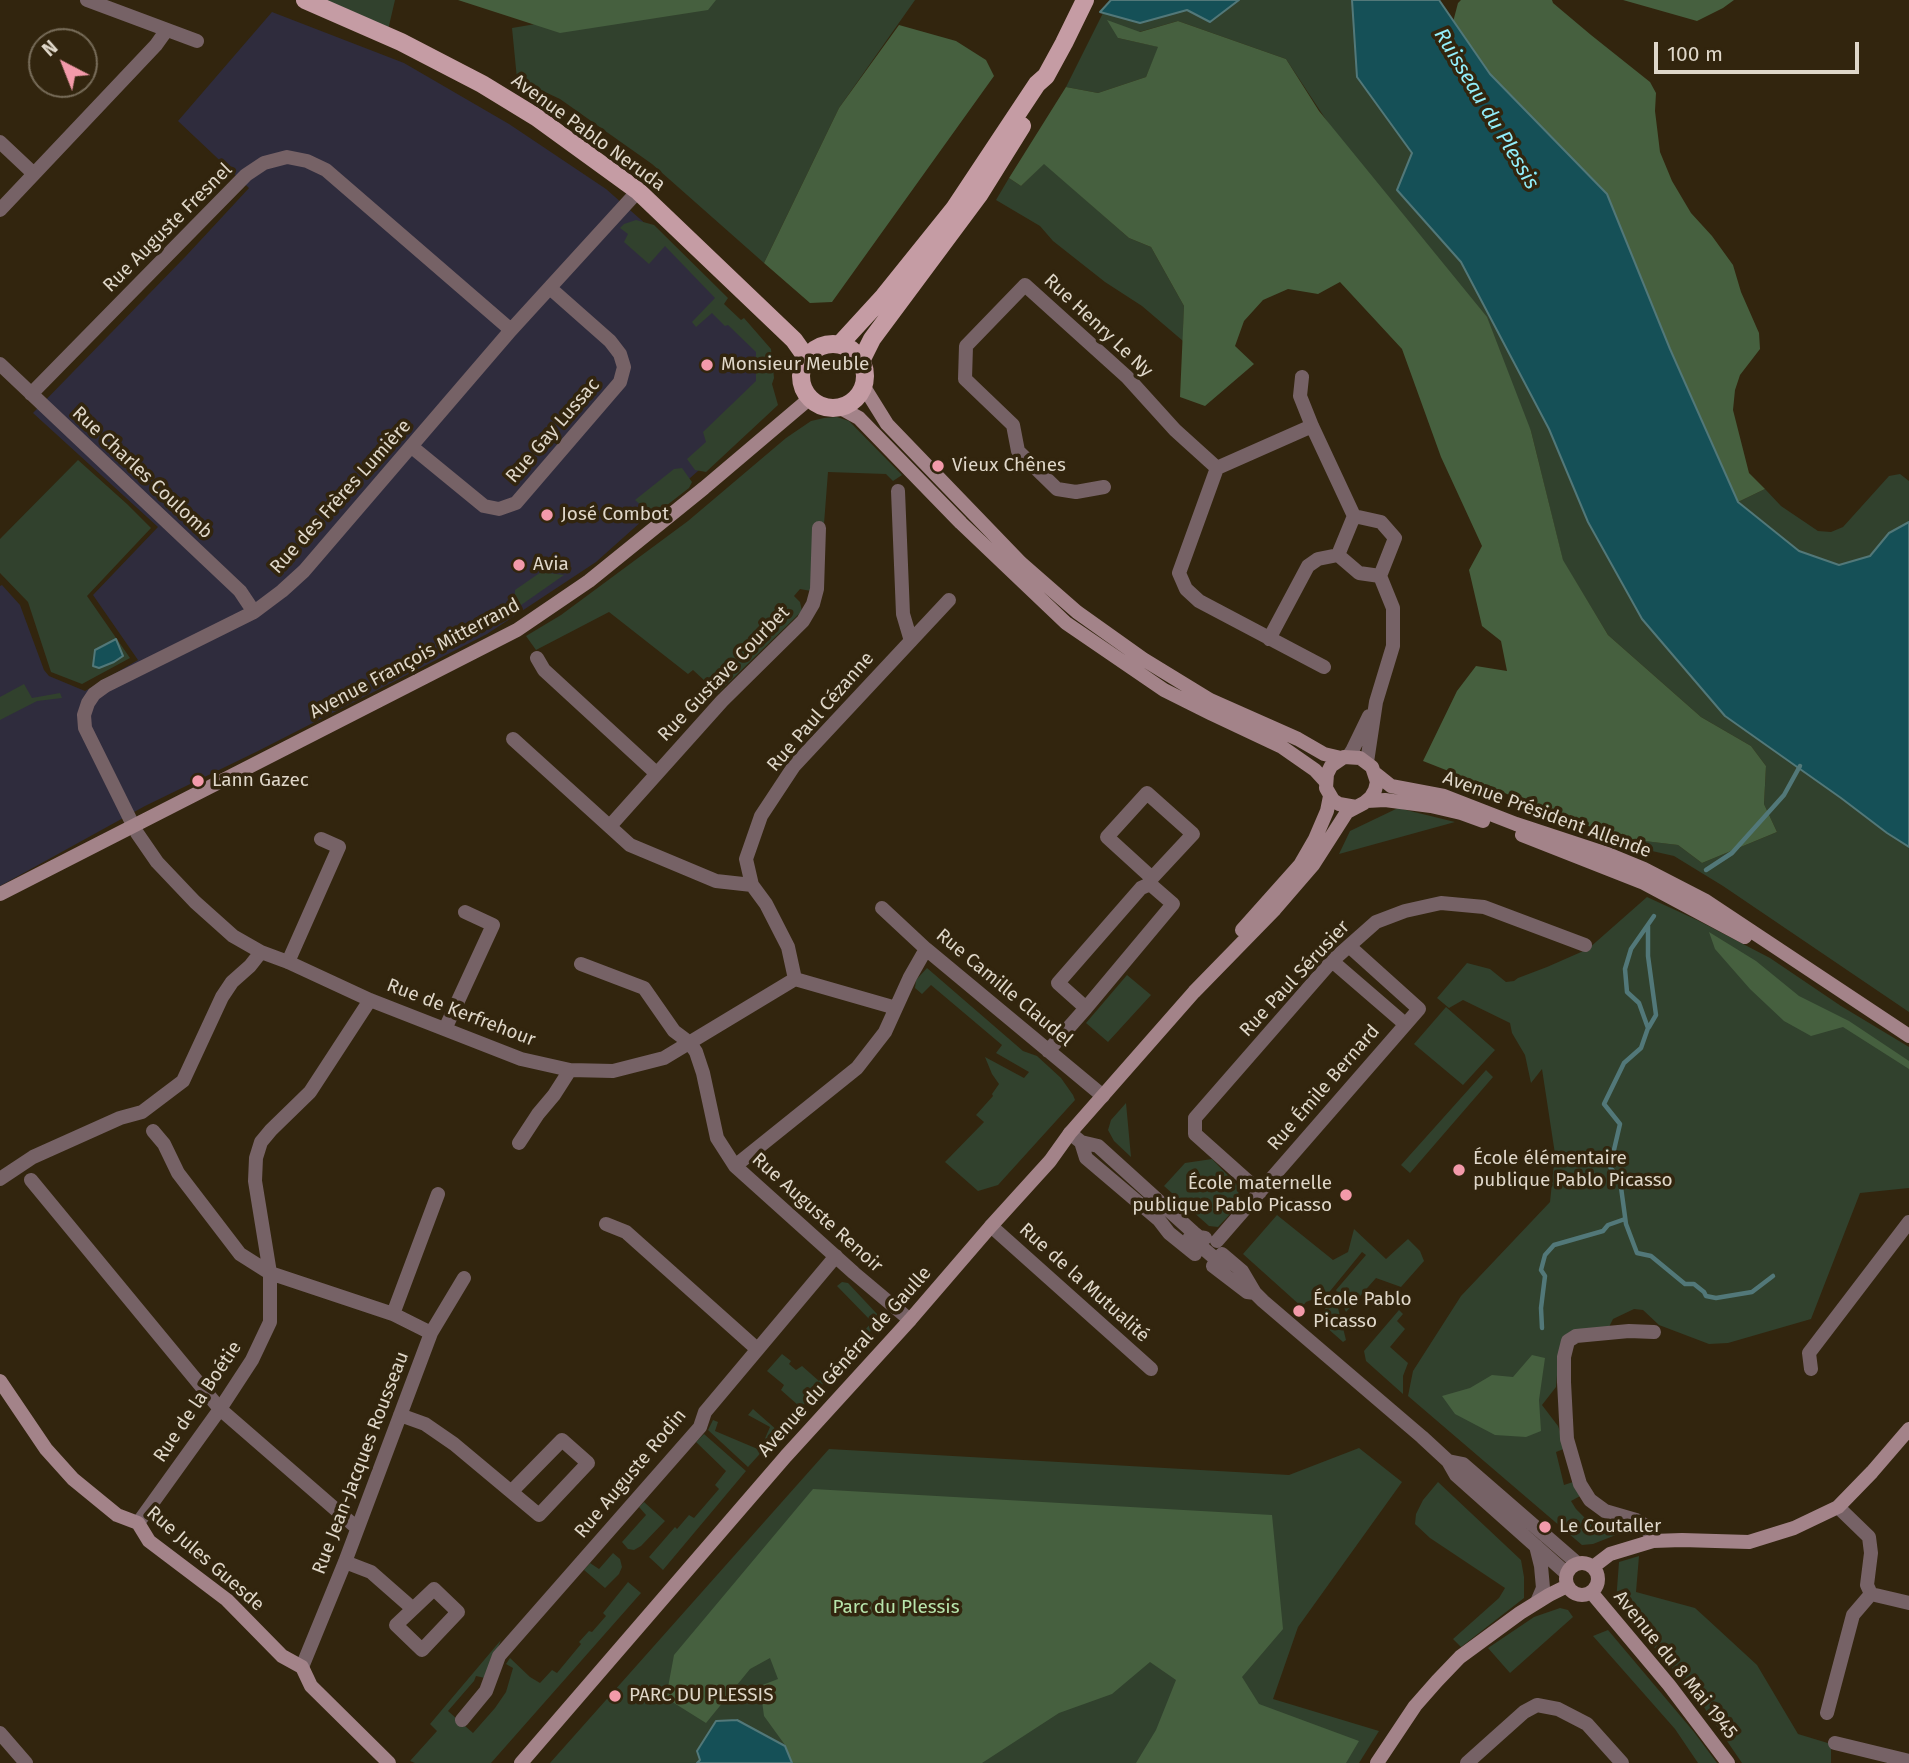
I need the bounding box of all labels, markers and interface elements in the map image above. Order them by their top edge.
water label: Ruisseau du Plessis [1428,24,1544,194]
north arrow [28,28,98,98]
scale bar [1657,28,1862,72]
text: N [38,36,62,61]
text: 100 m [1667,41,1723,67]
street label: Avenue Pablo Neruda [507,69,669,197]
street label: Rue Auguste Fresnel [99,159,237,297]
street label: Rue Henry Le Ny [1039,270,1157,382]
place label: Monsieur Meuble [721,354,869,376]
marker: Monsieur Meuble [699,357,715,373]
street label: Rue Gay Lussac [501,374,605,488]
street label: Rue Charles Coulomb [67,402,217,544]
street label: Rue des Frères Lumière [266,415,416,579]
place label: Vieux Chênes [952,455,1066,477]
marker: Vieux Chênes [930,458,946,474]
place label: José Combot [561,504,669,526]
marker: José Combot [539,507,555,523]
place label: Avia [533,554,569,576]
marker: Avia [511,557,527,573]
street label: Avenue François Mitterrand [306,594,524,724]
street label: Rue Gustave Courbet [653,602,795,746]
street label: Rue Paul Cézanne [763,647,879,777]
street label: Avenue Président Allende [1440,767,1654,863]
place label: Lann Gazec [212,770,309,792]
marker: Lann Gazec [190,773,206,789]
street label: Rue Paul Sérusier [1235,916,1355,1042]
street label: Rue Camille Claudel [931,924,1077,1052]
street label: Rue de Kerfrehour [383,974,539,1052]
street label: Rue Émile Bernard [1263,1020,1385,1156]
street label: Rue Auguste Renoir [747,1148,887,1278]
place label: École élémentaire publique Pablo Picasso [1473,1148,1673,1192]
marker: École élémentaire publique Pablo Picasso [1451,1162,1467,1178]
place label: École maternelle publique Pablo Picasso [1132,1173,1332,1217]
marker: École maternelle publique Pablo Picasso [1338,1187,1354,1203]
street label: Rue de la Mutualité [1014,1219,1154,1347]
street label: Avenue du Général de Gaulle [753,1262,937,1462]
place label: École Pablo Picasso [1313,1289,1412,1333]
marker: École Pablo Picasso [1291,1303,1307,1319]
street label: Rue de la Boétie [149,1337,247,1467]
street label: Rue Jean-Jacques Rousseau [308,1348,414,1578]
street label: Rue Auguste Rodin [570,1405,692,1543]
street label: Rue Jules Guesde [141,1502,269,1616]
place label: Le Coutaller [1559,1516,1661,1538]
marker: Le Coutaller [1537,1519,1553,1535]
street label: Avenue du 8 Mai 1945 [1608,1586,1742,1744]
park label: Parc du Plessis [832,1597,960,1619]
place label: PARC DU PLESSIS [629,1685,774,1707]
marker: PARC DU PLESSIS [607,1688,623,1704]

